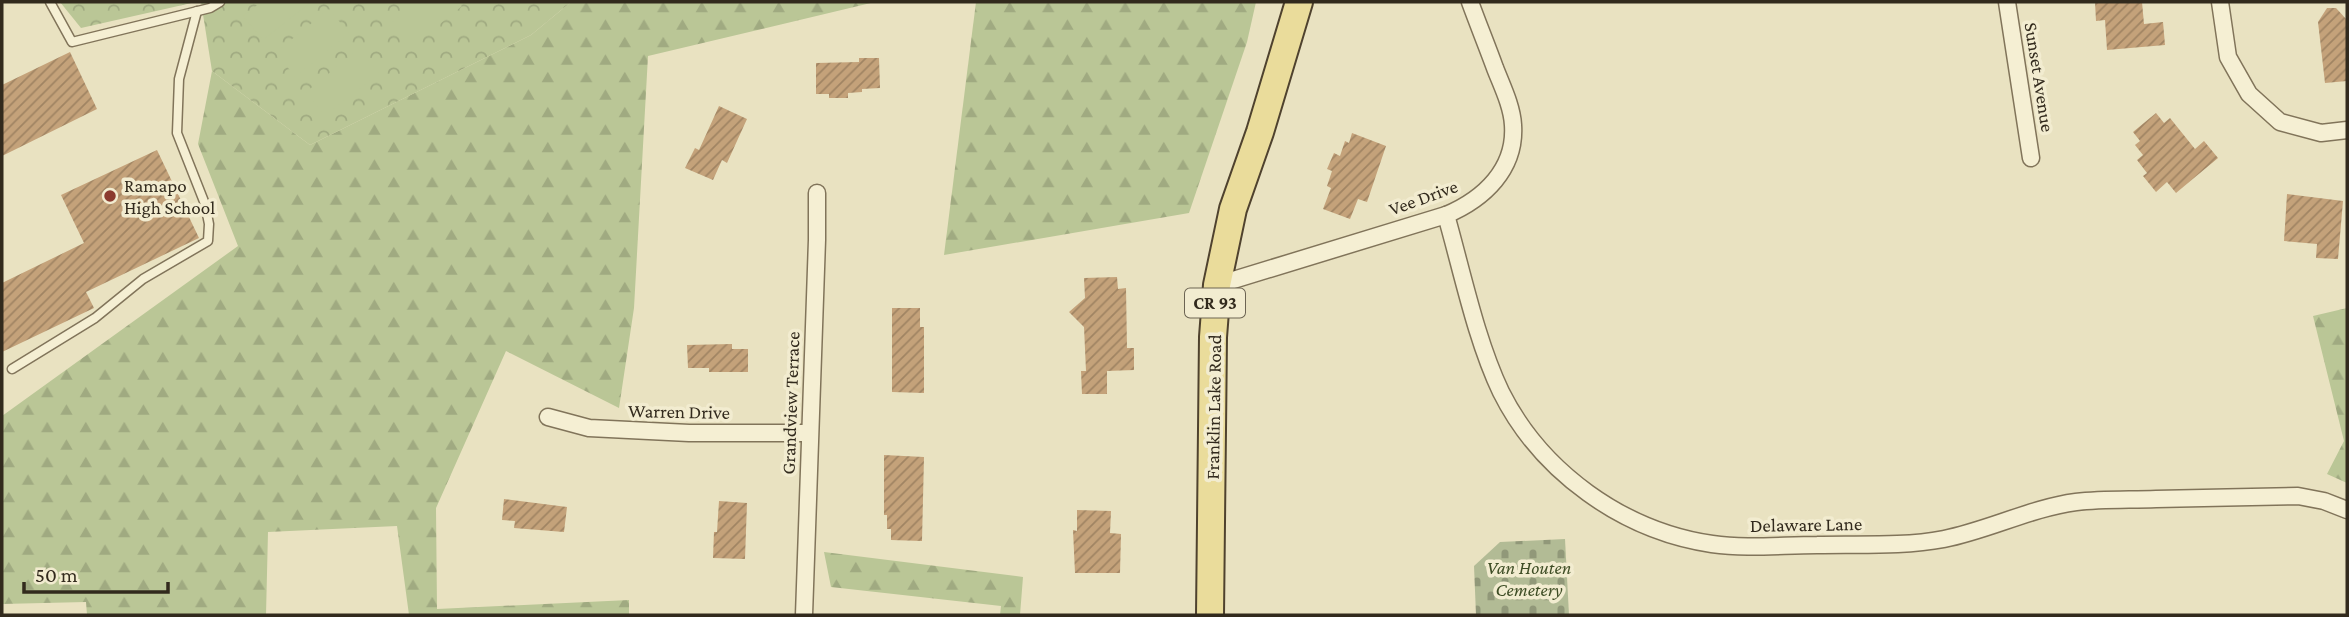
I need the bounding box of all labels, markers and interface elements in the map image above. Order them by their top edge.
street label: Sunset Avenue [2020,21,2059,133]
place label: Ramapo High School [124,175,215,218]
street label: Vee Drive [1386,175,1460,220]
marker: Ramapo High School [102,188,118,204]
road number: CR 93 [1185,288,1245,318]
street label: Grandview Terrace [778,331,803,475]
street label: Franklin Lake Road [1202,334,1225,480]
street label: Warren Drive [628,400,730,423]
street label: Delaware Lane [1750,513,1862,536]
scale bar [24,550,168,594]
park label: Van Houten Cemetery [1487,557,1571,600]
text: 50 m [35,563,78,587]

